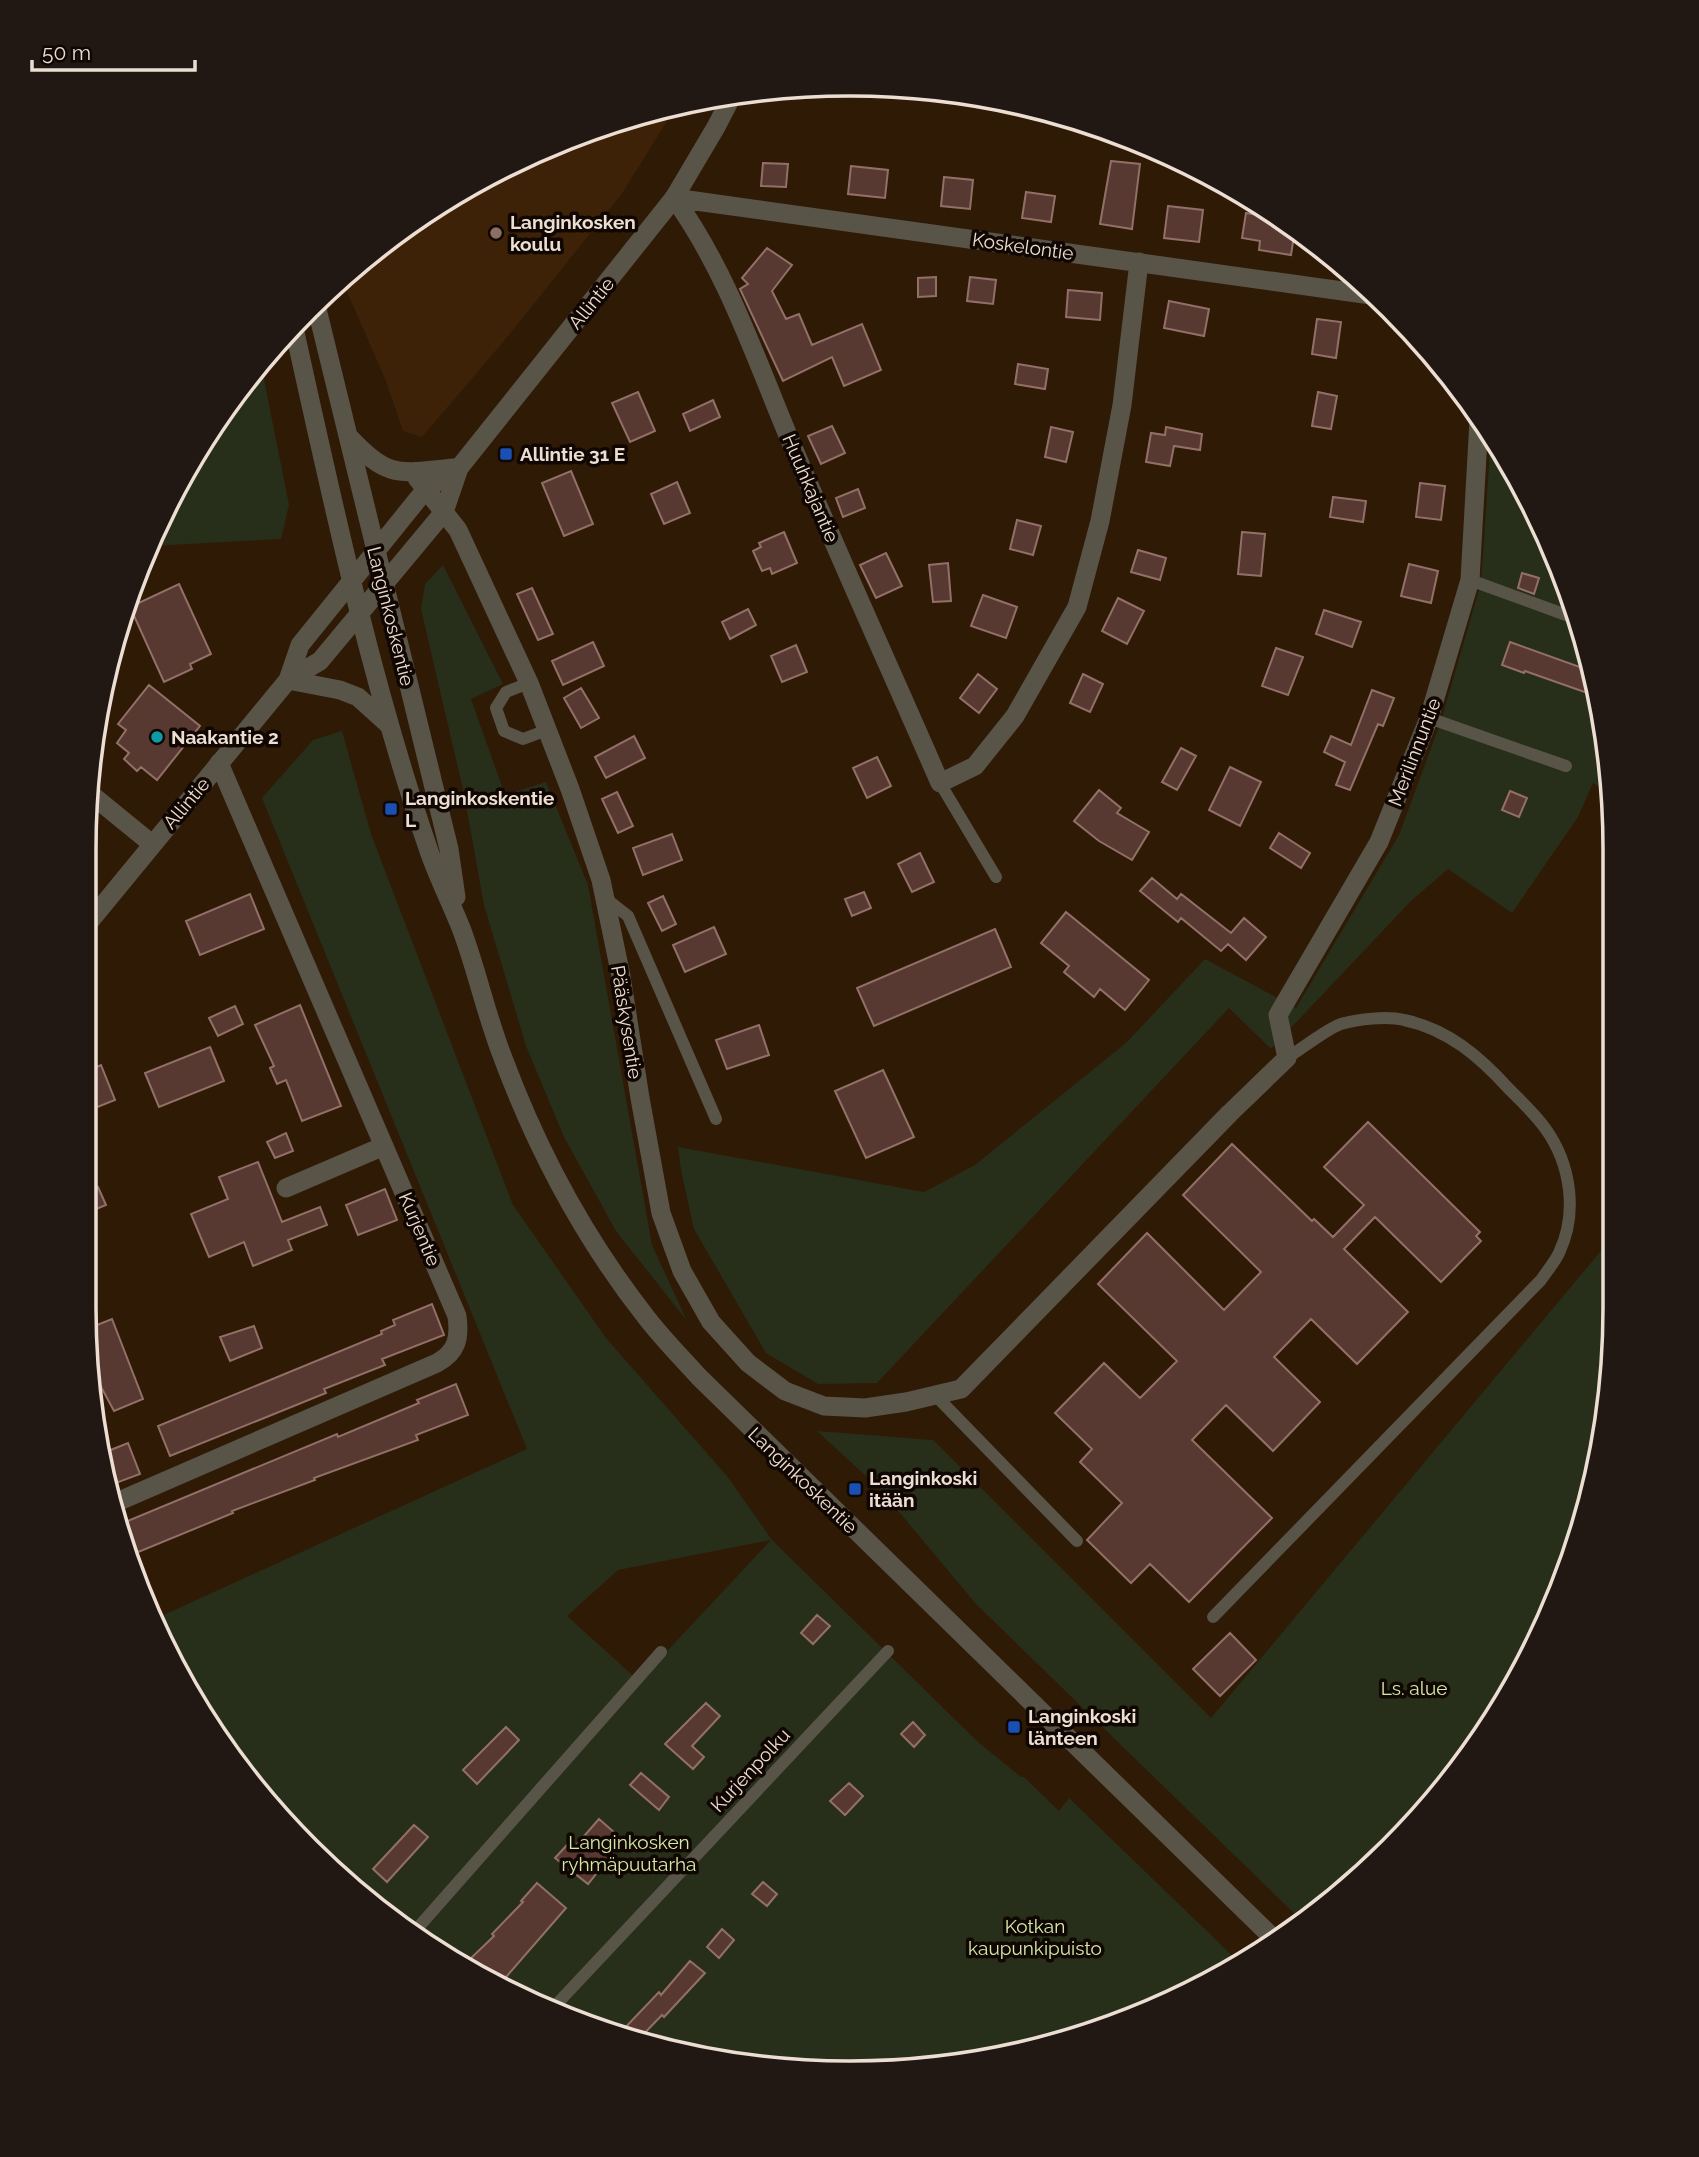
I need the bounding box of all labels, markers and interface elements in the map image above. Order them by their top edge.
scale bar [32,28,194,72]
text: 50 m [42,40,91,65]
place label: Langinkosken koulu [510,211,636,255]
marker: Langinkosken koulu [488,225,504,241]
street label: Koskelontie [971,228,1075,264]
street label: Allintie [564,273,618,333]
street label: Huuhkajantie [778,431,844,545]
place label: Allintie 31 E [520,443,625,465]
marker: Allintie 31 E [498,446,514,462]
street label: Langinkoskentie [363,544,419,688]
street label: Merilinnuntie [1383,695,1445,809]
place label: Naakantie 2 [171,726,279,748]
marker: Naakantie 2 [149,729,165,745]
street label: Allintie [158,773,214,833]
place label: Langinkoskentie L [405,787,554,831]
marker: Langinkoskentie L [383,801,399,817]
street label: Pääskysentie [607,964,647,1080]
street label: Kurjentie [395,1189,445,1269]
street label: Langinkoskentie [744,1422,862,1538]
place label: Langinkoski itään [869,1467,977,1511]
marker: Langinkoski itään [847,1481,863,1497]
park label: Ls. alue [1381,1677,1447,1699]
place label: Langinkoski länteen [1028,1705,1136,1749]
marker: Langinkoski länteen [1006,1719,1022,1735]
street label: Kurjenpolku [706,1724,794,1816]
park label: Langinkosken ryhmäpuutarha [562,1831,696,1875]
park label: Kotkan kaupunkipuisto [968,1915,1102,1959]

